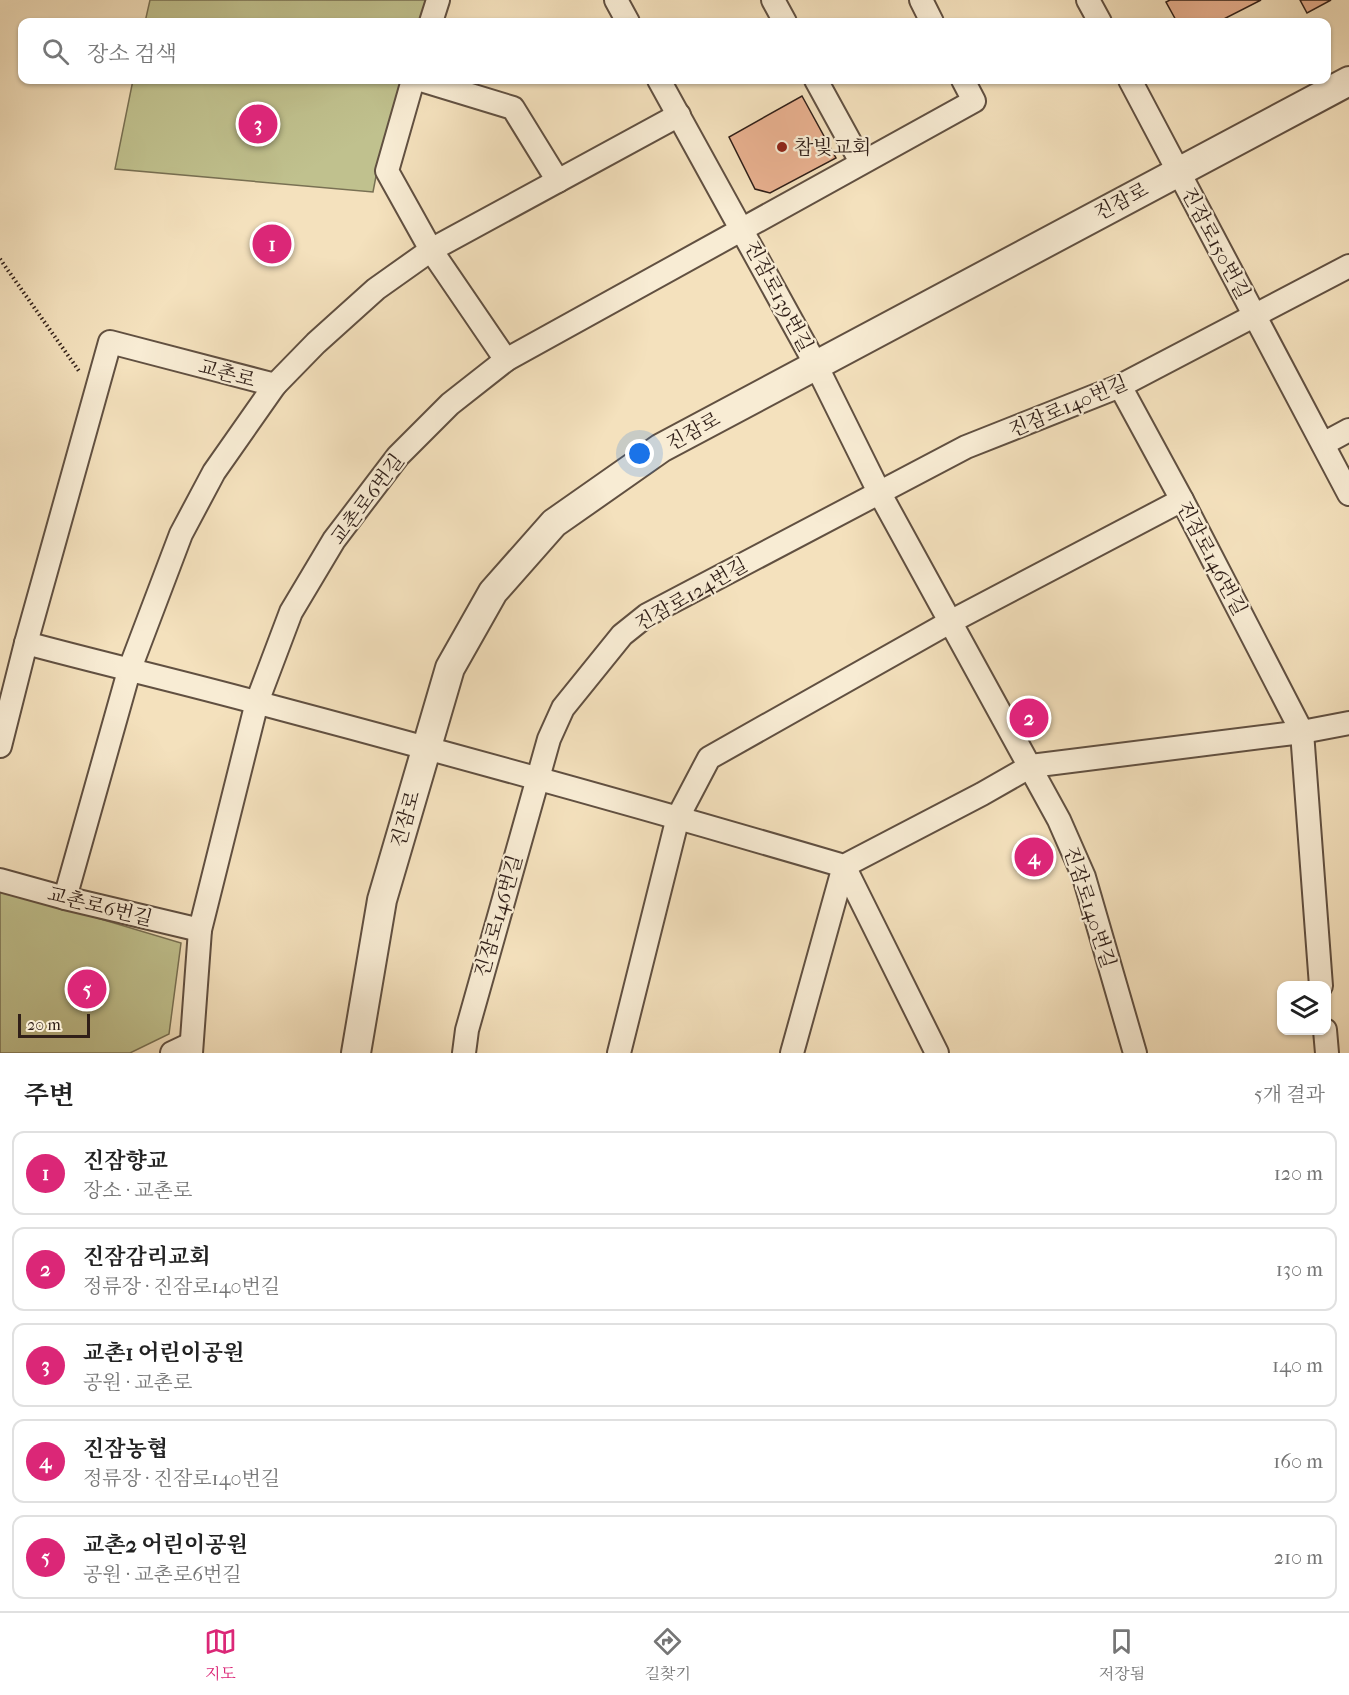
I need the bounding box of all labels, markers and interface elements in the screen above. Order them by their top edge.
search box [18,18,1331,84]
icon: search [39,35,72,68]
text: 장소 검색 [87,41,177,67]
pin: 3 [238,102,278,146]
place label: 참빛교회 [794,136,871,159]
marker: 참빛교회 [775,140,789,154]
street label: 진잠로 [1090,178,1152,225]
street label: 진잠로150번길 [1176,183,1255,303]
pin: 1 [252,222,292,266]
street label: 진잠로139번길 [740,237,817,356]
street label: 교촌로 [196,355,258,392]
street label: 진잠로140번길 [1005,371,1131,442]
street label: 진잠로 [662,407,724,456]
your location [625,439,654,468]
street label: 교촌로6번길 [326,449,409,549]
street label: 진잠로146번길 [1172,497,1251,619]
street label: 진잠로124번길 [631,553,751,636]
pin: 2 [1010,696,1048,740]
street label: 진잠로 [386,788,425,850]
pin: 4 [1014,834,1054,880]
street label: 진잠로140번길 [1059,843,1120,971]
street label: 진잠로146번길 [470,852,527,980]
street label: 교촌로6번길 [45,882,155,931]
pin: 5 [68,966,106,1012]
map controls [1277,981,1331,1035]
button: layers [1277,981,1331,1035]
scale bar [18,1011,90,1038]
text: 20 m [27,1015,61,1034]
text: 주변 [24,1080,74,1111]
text: 5개 결과 [1254,1083,1325,1106]
text: 진잠향교 [83,1148,168,1174]
text: 1 [42,1162,49,1185]
text: 120 m [1274,1162,1323,1185]
text: 장소 · 교촌로 [83,1179,192,1202]
text: 진잠감리교회 [83,1244,211,1270]
text: 2 [40,1258,51,1281]
text: 130 m [1276,1258,1323,1281]
text: 정류장 · 진잠로140번길 [83,1275,280,1298]
text: 교촌1 어린이공원 [83,1340,244,1366]
text: 3 [41,1354,50,1377]
text: 140 m [1272,1354,1323,1377]
text: 공원 · 교촌로 [83,1371,192,1394]
text: 진잠농협 [83,1436,168,1462]
text: 4 [40,1450,51,1473]
text: 160 m [1273,1450,1323,1473]
text: 정류장 · 진잠로140번길 [83,1467,280,1490]
text: 교촌2 어린이공원 [83,1532,248,1558]
text: 5 [41,1546,50,1569]
text: 210 m [1274,1546,1323,1569]
text: 공원 · 교촌로6번길 [83,1563,242,1586]
tab: 지도 [204,1625,237,1684]
tab: 길찾기 [645,1625,691,1684]
tab: 저장됨 [1099,1625,1145,1684]

